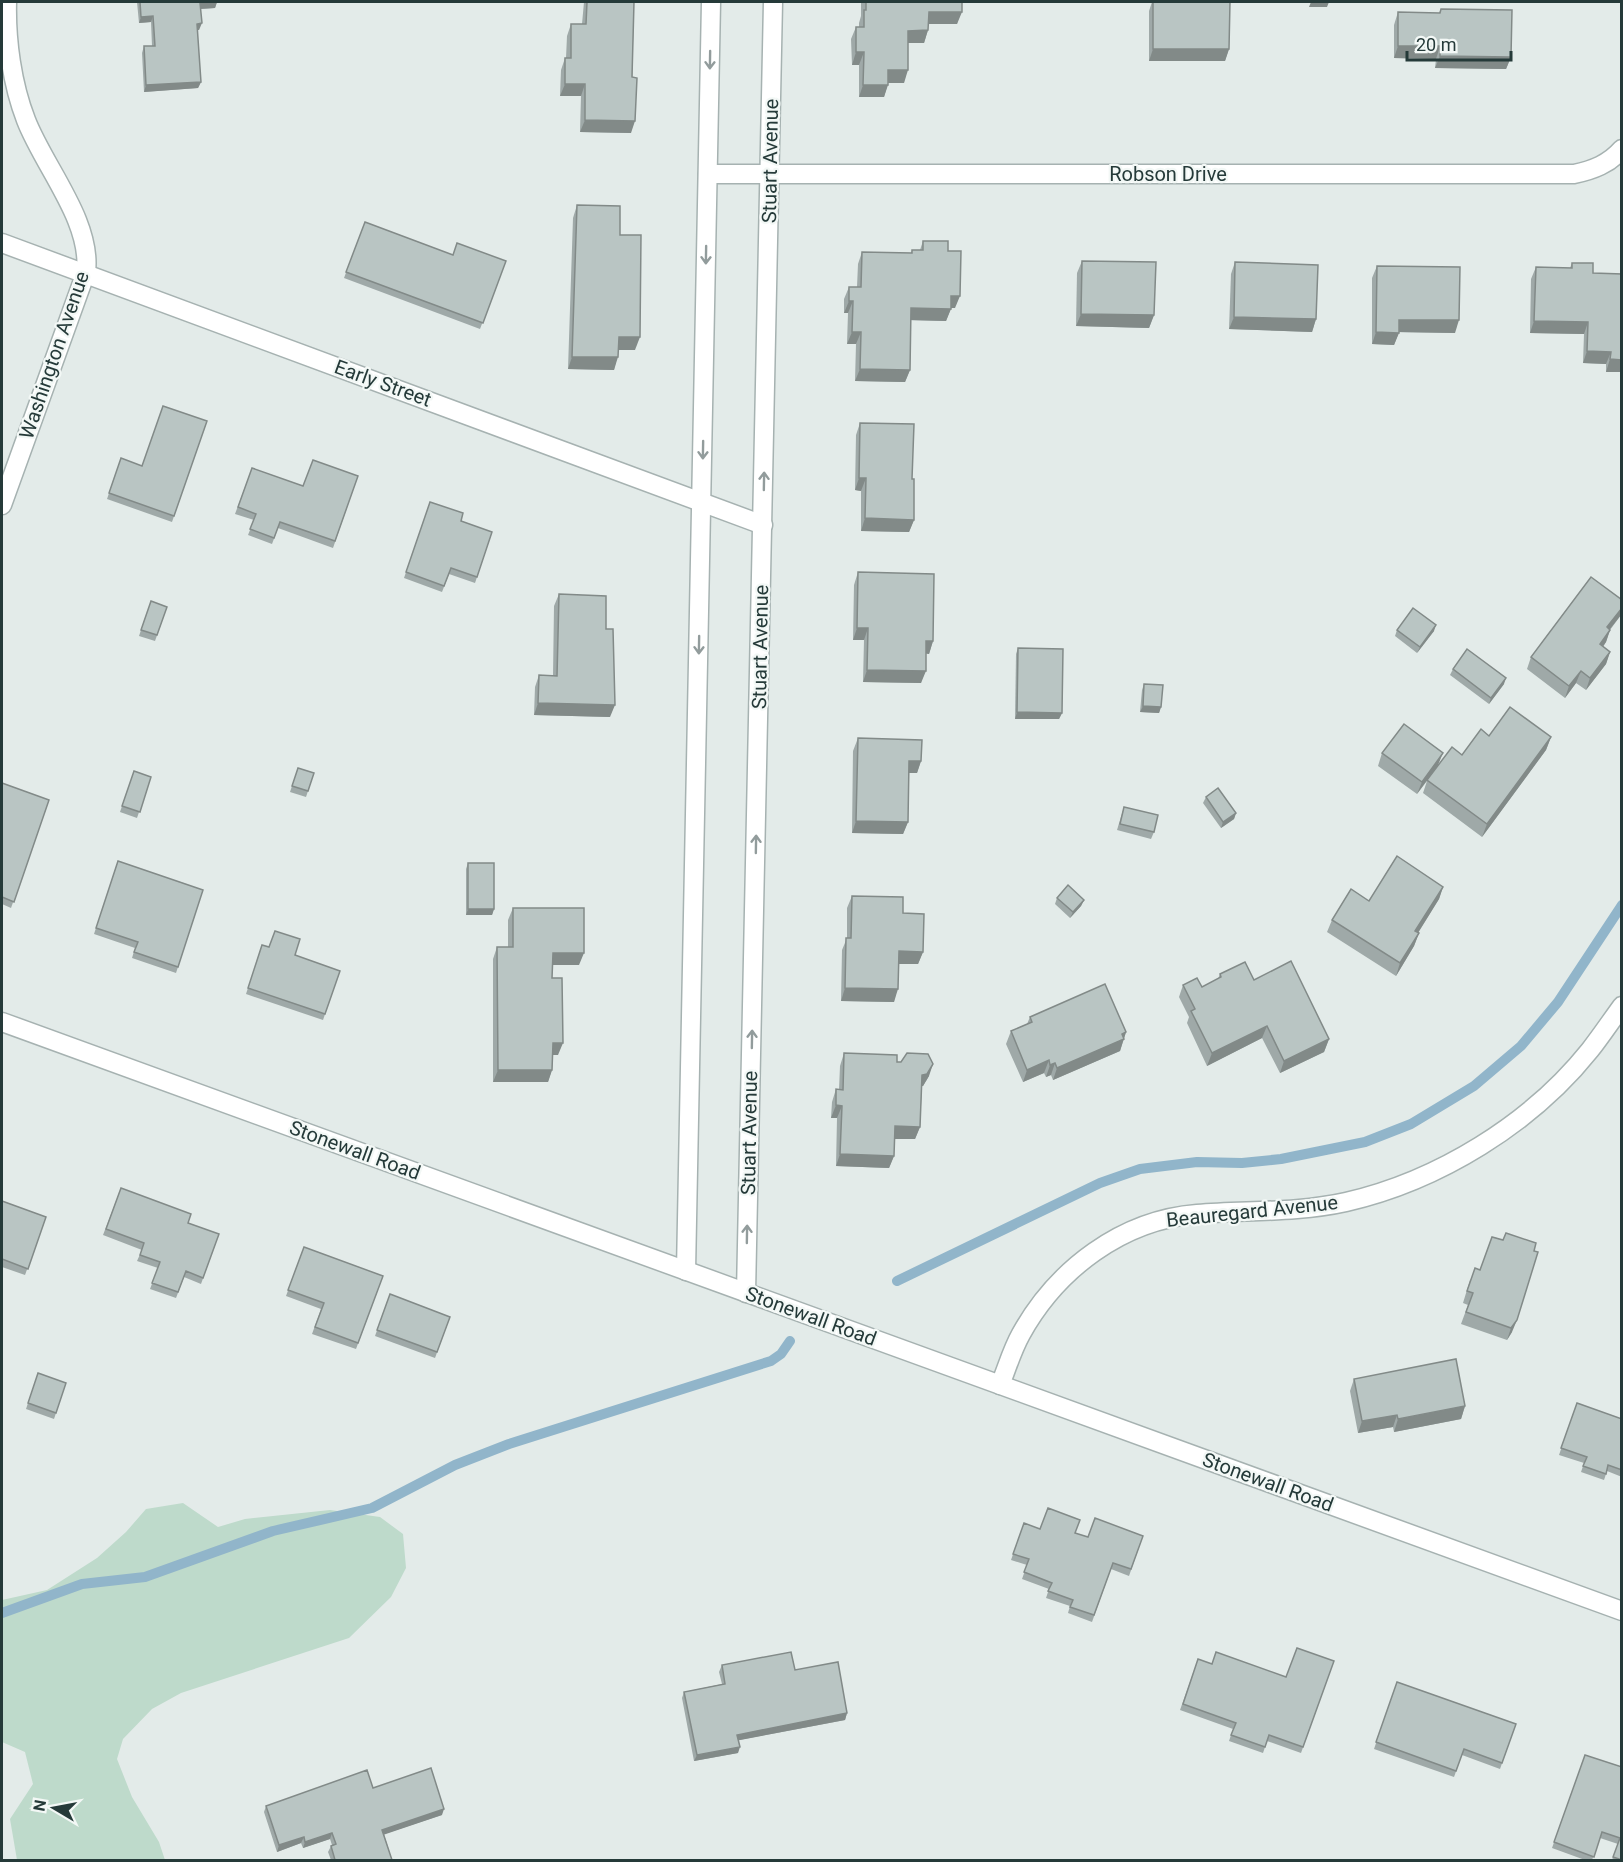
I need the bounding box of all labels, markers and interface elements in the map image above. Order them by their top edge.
scale bar [1407,24,1510,62]
text: 20 m [1416,34,1456,55]
one-way arrow [704,49,715,69]
street label: Stuart Avenue [757,99,783,223]
street label: Robson Drive [1109,162,1227,186]
one-way arrow [700,244,712,264]
street label: Washington Avenue [14,268,94,442]
street label: Early Street [331,354,435,412]
one-way arrow [697,439,709,459]
one-way arrow [758,472,770,492]
street label: Stuart Avenue [747,585,773,709]
one-way arrow [693,634,705,654]
one-way arrow [750,835,762,855]
one-way arrow [746,1030,757,1050]
street label: Stuart Avenue [736,1071,762,1195]
street label: Stonewall Road [286,1115,424,1185]
street label: Beauregard Avenue [1165,1190,1339,1232]
one-way arrow [741,1225,753,1245]
street label: Stonewall Road [742,1281,880,1351]
street label: Stonewall Road [1199,1447,1337,1517]
north arrow [24,1778,84,1838]
text: N [29,1798,50,1813]

